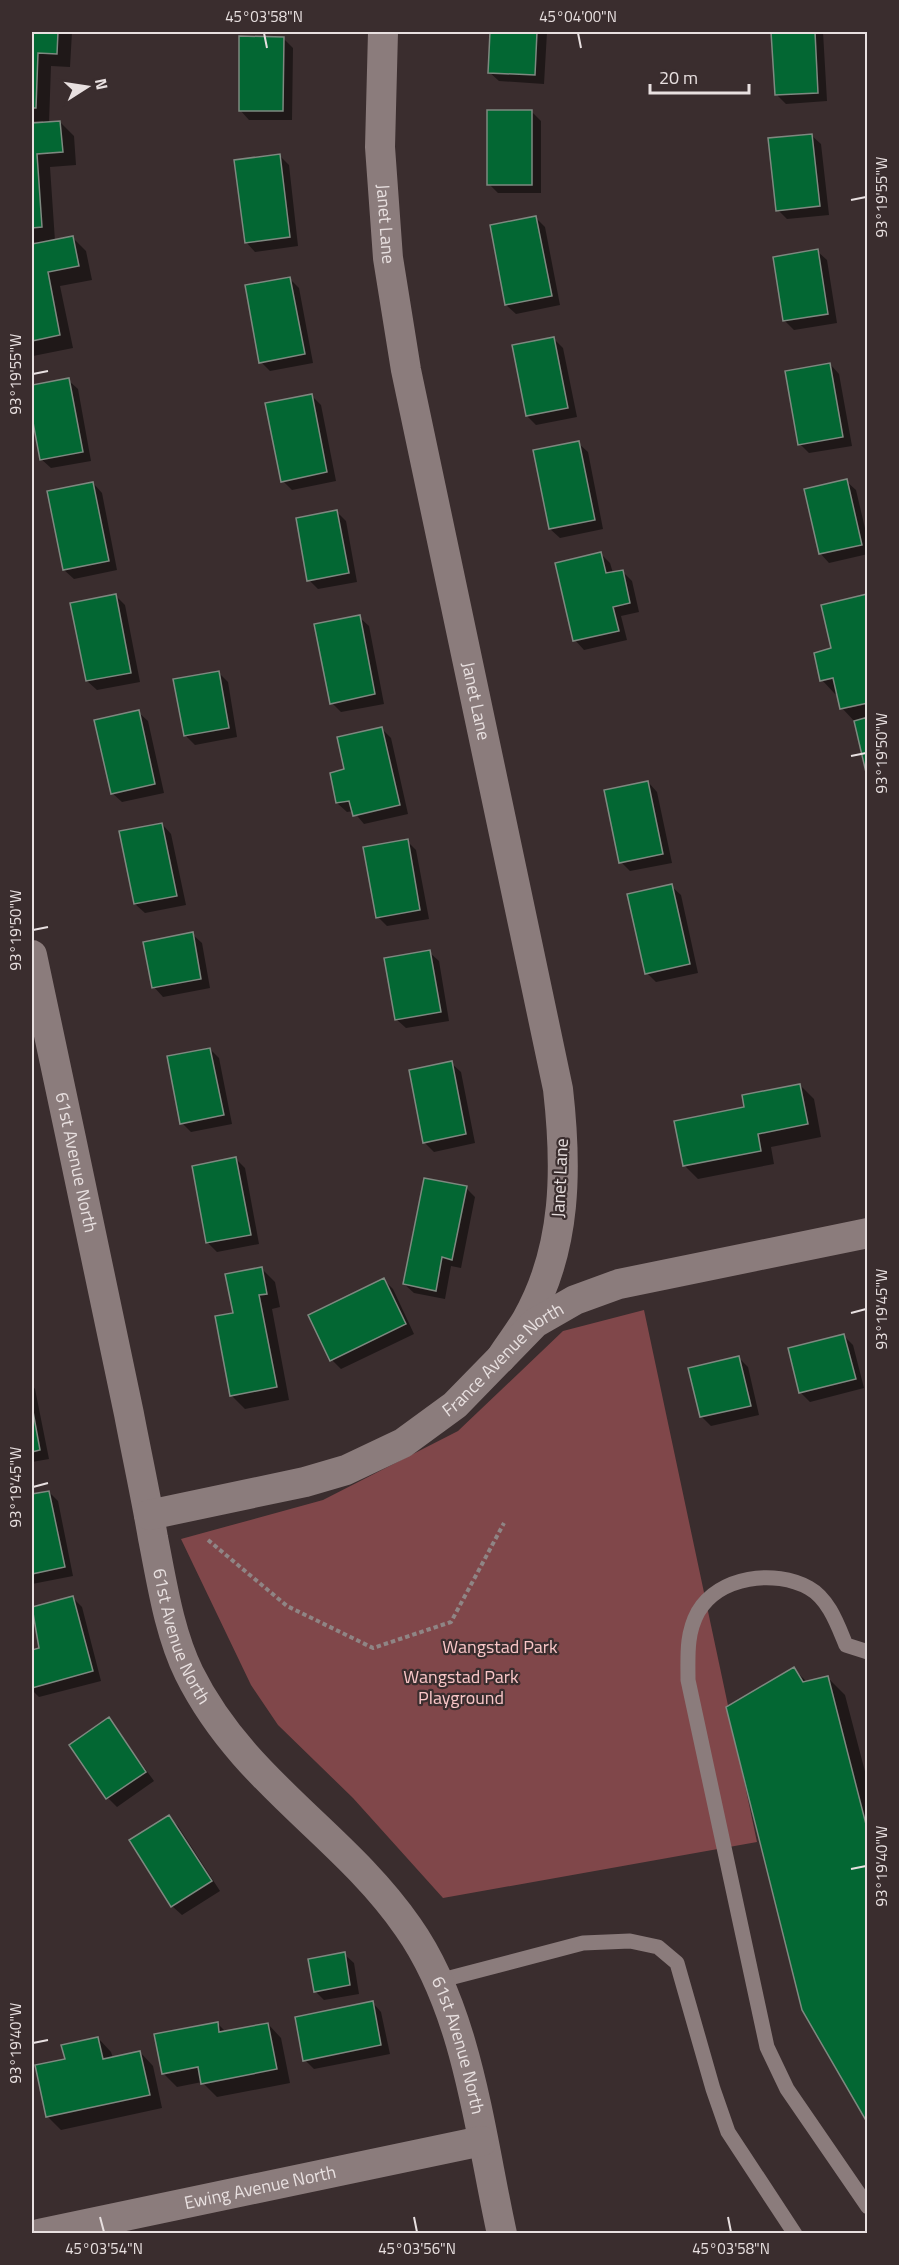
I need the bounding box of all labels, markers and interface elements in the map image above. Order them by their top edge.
text: 45°03'58"N [225,5,303,28]
text: 45°04'00"N [539,5,617,28]
north arrow [57,57,117,117]
scale bar [650,57,749,95]
text: 20 m [659,64,698,91]
text: N [89,76,115,92]
text: 93°19'55"W [870,157,893,237]
street label: Janet Lane [370,183,403,266]
text: 93°19'55"W [4,334,27,414]
street label: Janet Lane [455,659,498,743]
text: 93°19'50"W [870,713,893,793]
text: 93°19'50"W [4,890,27,970]
street label: 61st Avenue North [48,1089,105,1235]
street label: Janet Lane [544,1138,575,1218]
text: 93°19'45"W [870,1269,893,1349]
street label: France Avenue North [436,1295,569,1423]
text: 93°19'45"W [4,1447,27,1527]
street label: 61st Avenue North [146,1566,218,1709]
park label: Wangstad Park [442,1633,558,1660]
park label: Wangstad Park Playground [403,1663,519,1711]
text: 93°19'40"W [870,1826,893,1906]
street label: 61st Avenue North [425,1972,492,2117]
text: 93°19'40"W [4,2003,27,2083]
street label: Ewing Avenue North [182,2158,338,2216]
text: 45°03'54"N [65,2237,143,2260]
text: 45°03'56"N [378,2237,456,2260]
text: 45°03'58"N [692,2237,770,2260]

